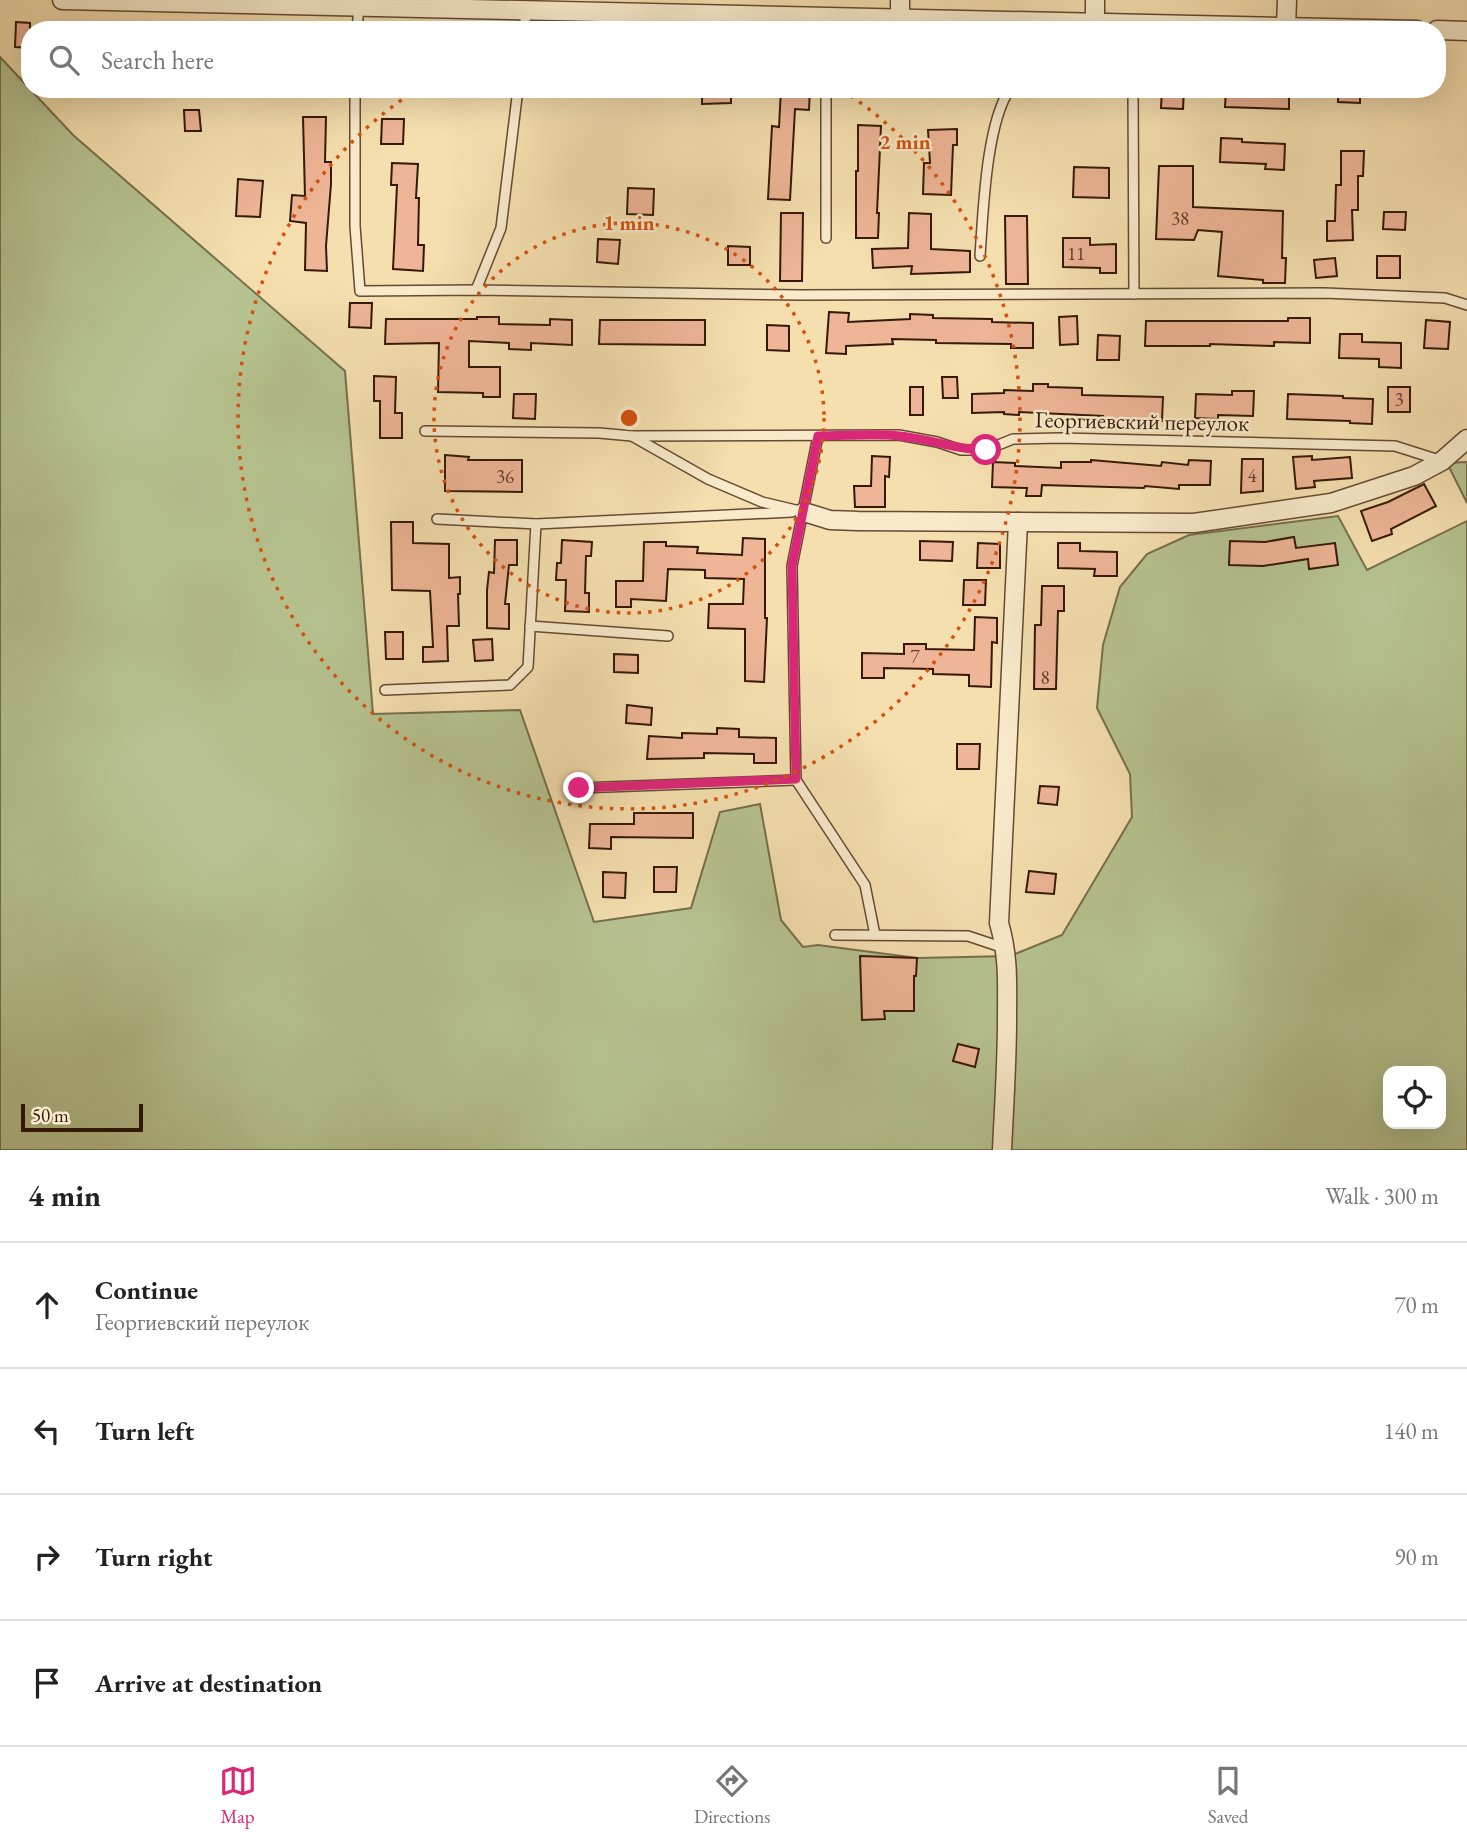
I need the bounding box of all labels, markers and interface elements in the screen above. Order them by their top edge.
search box [21,21,1446,98]
icon: search [45,41,83,79]
text: Search here [101,43,214,77]
text: 2 min [879,128,931,155]
house number: 38 [1171,206,1189,231]
text: 1 min [603,209,655,236]
house number: 11 [1067,241,1085,266]
house number: 3 [1394,387,1404,412]
street label: Георгиевский переулок [1035,404,1249,438]
centre of rings [617,406,641,430]
route start [970,434,1001,465]
house number: 4 [1247,463,1257,488]
house number: 36 [496,464,514,489]
house number: 7 [910,644,920,669]
house number: 8 [1040,665,1050,690]
route end [563,772,594,803]
map controls [1383,1066,1446,1129]
button: locate [1383,1066,1446,1129]
scale bar [21,1101,144,1133]
text: 50 m [32,1103,69,1128]
text: 4 min [28,1176,101,1215]
text: Walk · 300 m [1325,1181,1439,1211]
text: Continue [95,1273,198,1307]
icon: ahead [28,1286,66,1324]
text: 70 m [1394,1290,1439,1320]
text: Георгиевский переулок [95,1307,309,1337]
icon: left [28,1412,66,1450]
text: Turn left [95,1414,194,1448]
text: 140 m [1383,1416,1439,1446]
icon: right [28,1538,66,1576]
text: Turn right [95,1540,213,1574]
text: 90 m [1394,1542,1439,1572]
icon: arrive [28,1664,66,1702]
text: Arrive at destination [95,1666,322,1700]
tab: Map [219,1762,257,1829]
tab: Directions [694,1762,770,1829]
tab: Saved [1208,1762,1248,1829]

